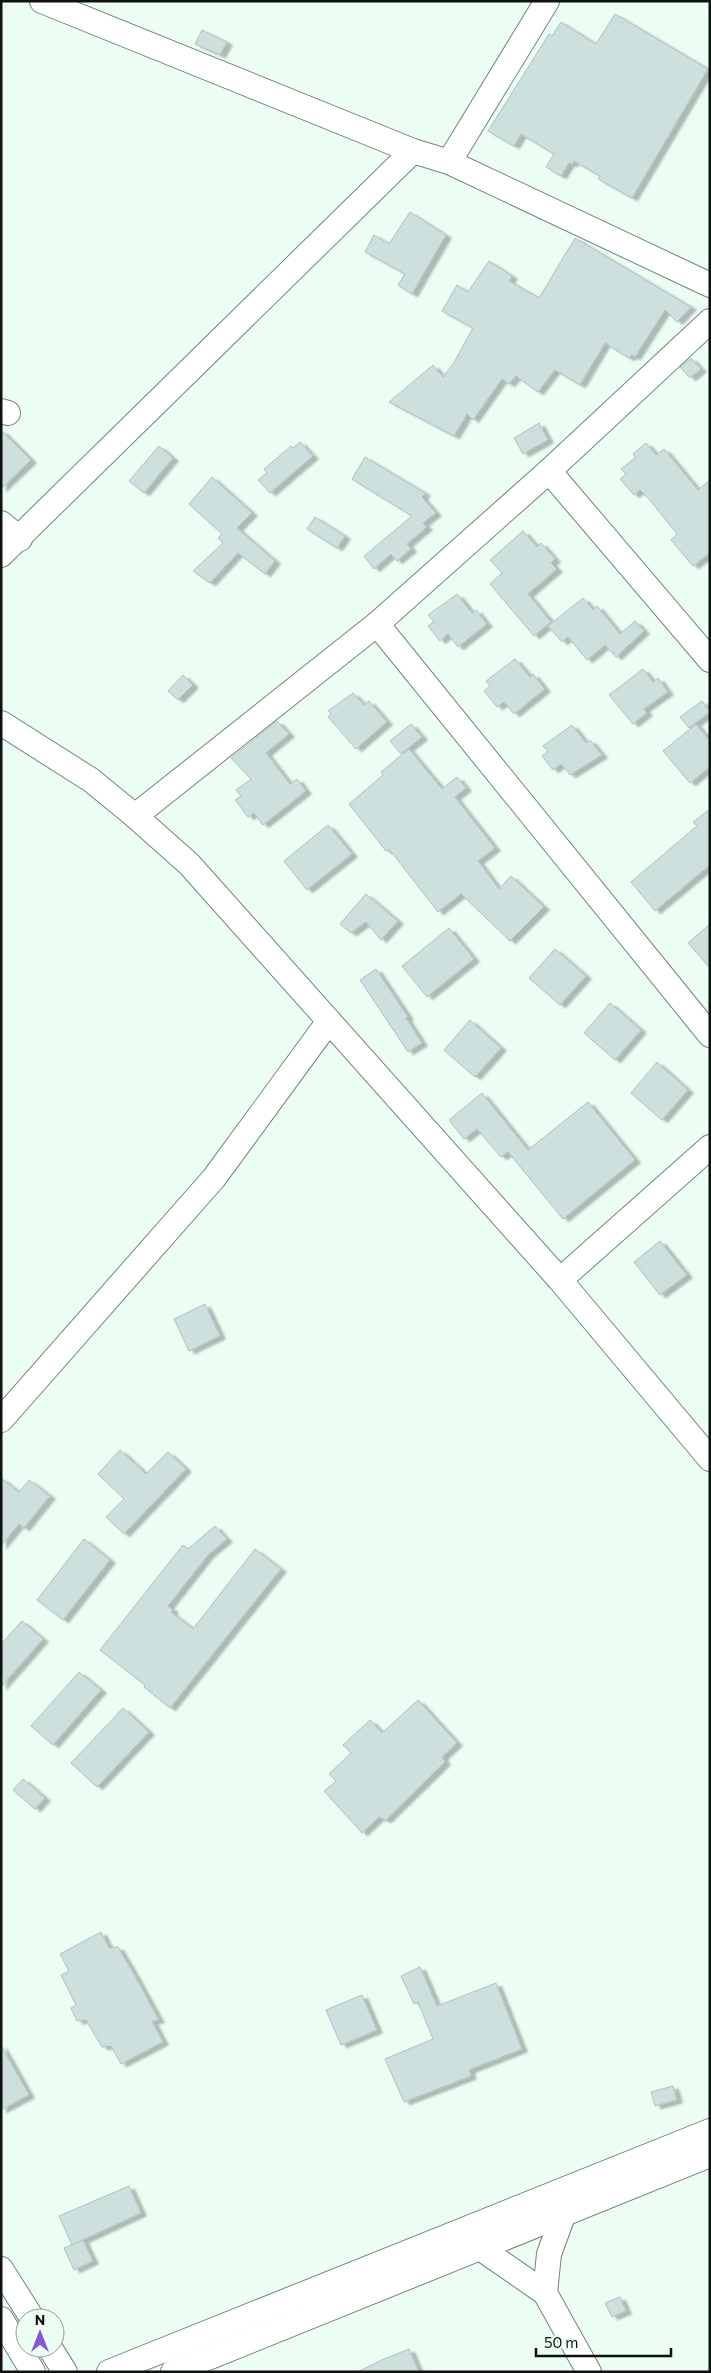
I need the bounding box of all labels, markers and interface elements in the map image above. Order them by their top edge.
north arrow [15,2308,65,2358]
text: N [35,2311,45,2328]
scale bar [536,2326,671,2358]
text: 50 m [544,2333,578,2351]

